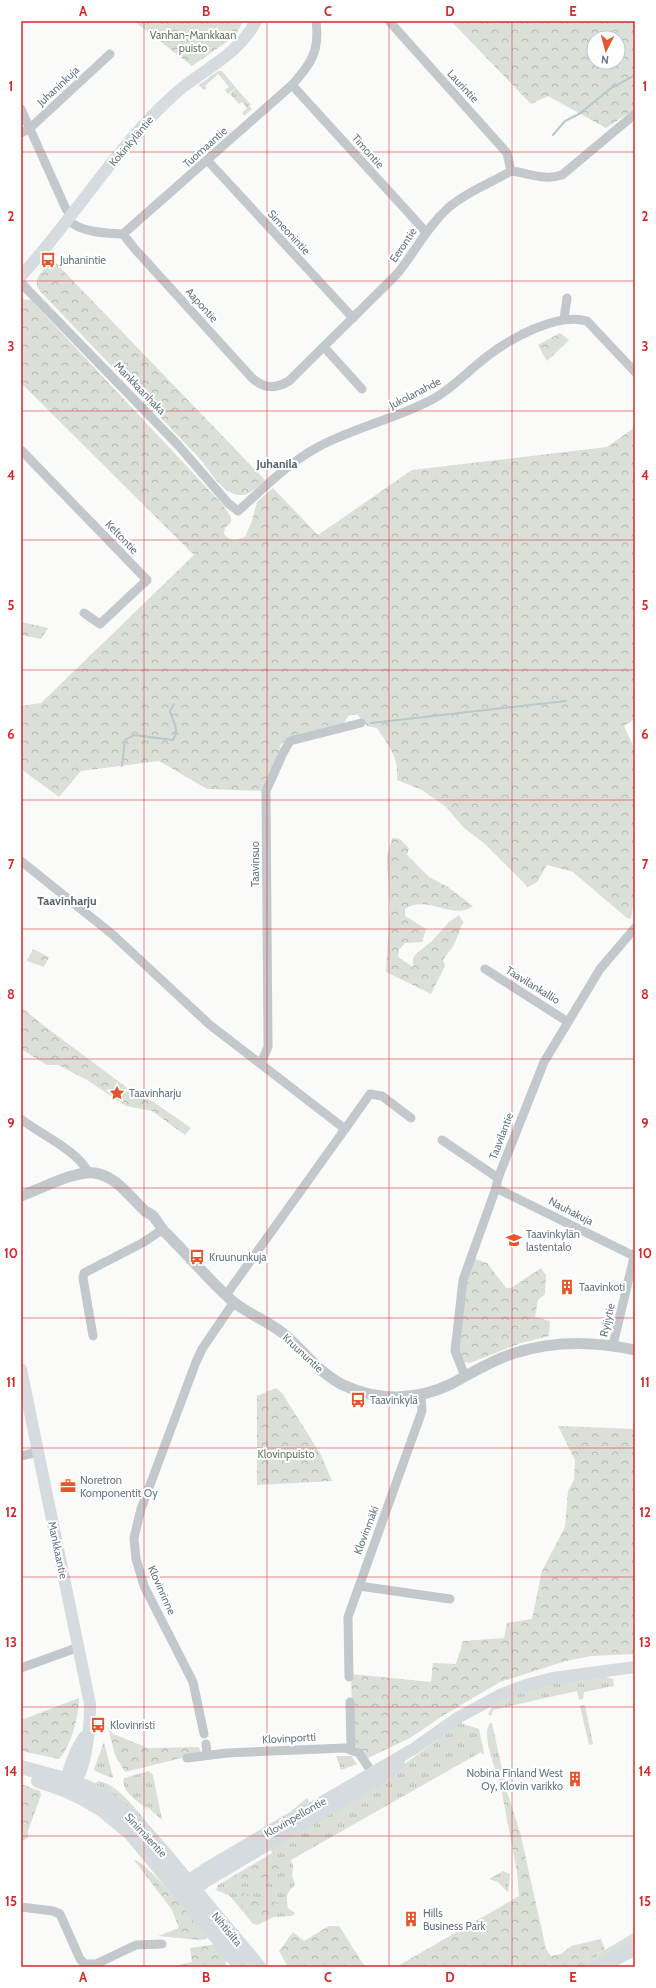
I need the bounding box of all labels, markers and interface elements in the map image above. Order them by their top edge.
text: A [79,3,88,19]
text: B [202,3,210,19]
text: C [324,3,332,19]
text: D [445,3,455,19]
text: E [569,3,577,19]
park label: Vanhan-Mankkaan puisto [150,28,236,55]
north arrow [586,30,626,70]
text: N [600,53,610,67]
street label: Juhaninkuja [33,62,83,110]
street label: Laurintie [444,67,482,106]
text: 1 [9,78,13,94]
text: 1 [643,78,647,94]
street label: Kokinkyläntie [106,113,156,169]
street label: Tuomaantie [180,123,230,170]
street label: Timontie [349,131,387,171]
street label: Simeonintie [265,207,314,258]
text: 2 [8,208,15,224]
text: 2 [642,208,649,224]
street label: Eerontie [386,225,420,265]
bus stop icon: Juhanintie [39,251,57,269]
place label: Juhanintie [59,253,106,267]
street label: Aapontie [183,285,221,326]
text: 3 [7,338,15,354]
text: 3 [641,338,649,354]
street label: Mankkaanhaka [111,359,169,418]
street label: Jukolanahde [386,374,444,412]
district label: Juhanila [255,456,298,471]
text: 4 [7,467,15,483]
text: 4 [641,467,649,483]
street label: Keltontie [103,517,142,557]
text: 5 [8,597,15,613]
text: 5 [642,597,649,613]
text: 6 [7,726,15,742]
text: 6 [641,726,649,742]
street label: Taavinsuo [248,841,262,887]
text: 7 [8,856,15,872]
text: 7 [642,856,649,872]
district label: Taavinharju [37,893,97,908]
street label: Taavilankallio [503,963,563,1007]
text: 8 [7,986,15,1002]
text: 8 [641,986,649,1002]
place icon: Taavinharju [108,1084,126,1102]
place label: Taavinharju [129,1086,181,1100]
street label: Taavilantie [486,1110,516,1161]
text: 9 [7,1115,15,1131]
text: 9 [641,1115,649,1131]
street label: Nauhakuja [546,1194,596,1229]
place label: Taavinkylän lastentalo [526,1227,580,1254]
school or university icon: Taavinkylän lastentalo [505,1231,523,1249]
text: 10 [4,1245,18,1261]
text: 10 [638,1245,652,1261]
bus stop icon: Kruununkuja [188,1248,206,1266]
place label: Kruununkuja [209,1250,267,1264]
building icon: Taavinkoti [558,1278,576,1296]
place label: Taavinkoti [579,1280,625,1294]
street label: Ryijytie [596,1302,618,1338]
street label: Kruununtie [280,1331,327,1376]
text: 11 [6,1374,16,1390]
text: 11 [640,1374,650,1390]
bus stop icon: Taavinkylä [349,1391,367,1409]
place label: Taavinkylä [370,1393,419,1407]
park label: Klovinpuisto [257,1447,315,1461]
place label: Noretron Komponentit Oy [80,1473,158,1500]
office icon: Noretron Komponentit Oy [59,1477,77,1495]
text: 12 [5,1504,17,1520]
street label: Klovinmäki [350,1504,382,1556]
text: 12 [639,1504,651,1520]
street label: Mankkaantie [45,1520,71,1580]
street label: Klovinrinne [145,1563,179,1617]
text: 13 [5,1634,17,1650]
text: 13 [639,1634,651,1650]
bus stop icon: Klovinristi [89,1716,107,1734]
place label: Klovinristi [110,1718,155,1732]
street label: Klovinportti [262,1730,316,1746]
text: 14 [5,1763,17,1779]
text: 14 [639,1763,651,1779]
place label: Nobina Finland West Oy, Klovin varikko [466,1766,563,1793]
building icon: Nobina Finland West Oy, Klovin varikko [566,1770,584,1788]
street label: Klovinpellontie [261,1793,329,1840]
street label: Sinimäentie [122,1810,170,1860]
text: 15 [5,1893,17,1909]
text: 15 [639,1893,651,1909]
place label: Hills Business Park [423,1906,485,1933]
street label: Nihtisilta [209,1909,246,1949]
building icon: Hills Business Park [402,1910,420,1928]
text: A [79,1969,88,1985]
text: B [202,1969,210,1985]
text: C [324,1969,332,1985]
text: D [445,1969,455,1985]
text: E [569,1969,577,1985]

